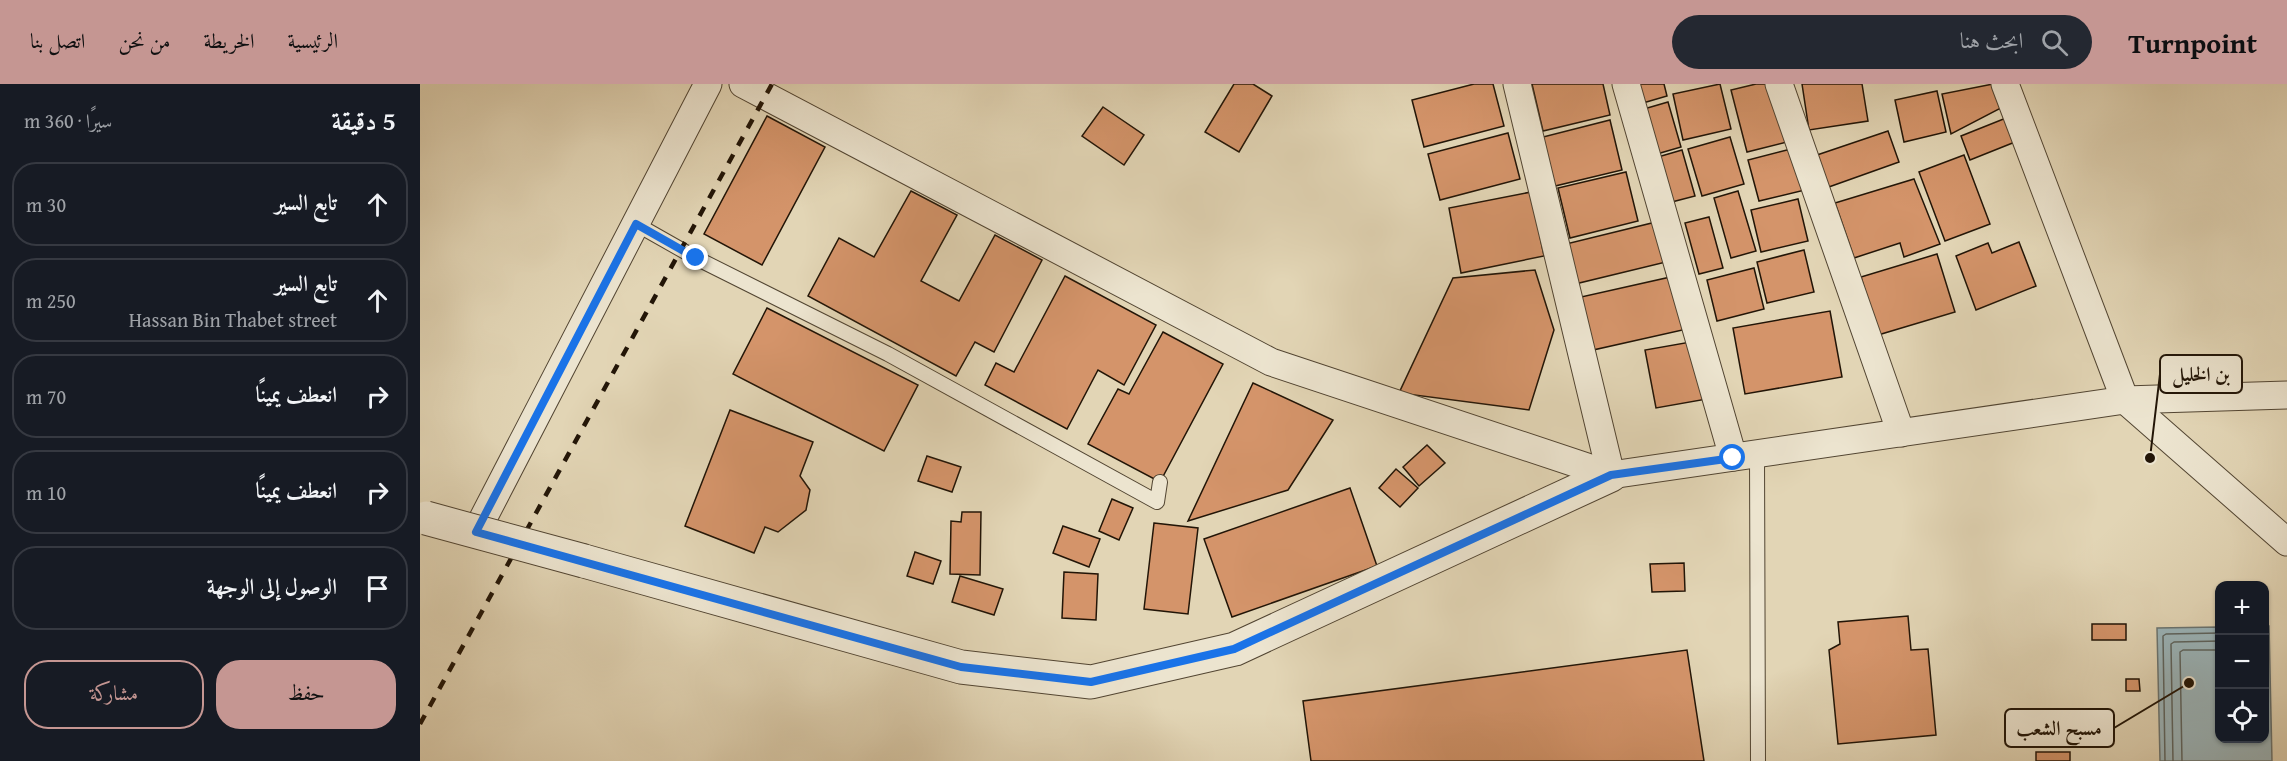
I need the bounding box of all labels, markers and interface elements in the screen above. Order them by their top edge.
search box [1672,15,2092,69]
text: Turnpoint [2128,22,2257,63]
text: ابحث هنا [1960,24,2023,56]
text: اتصل بنا [30,25,85,56]
text: من نحن [118,25,171,56]
text: الخريطة [204,25,255,56]
text: الرئيسية [288,25,338,56]
icon: search [2038,26,2071,59]
text: 5 دقيقة [331,101,396,140]
text: سيرًا · 360 m [24,106,112,135]
text: تابع السير [275,186,337,218]
icon: ahead [361,188,394,221]
text: 30 m [26,190,66,219]
route end [682,244,708,270]
text: تابع السير [275,267,337,299]
icon: ahead [361,284,394,317]
text: 250 m [26,286,76,315]
text: Hassan Bin Thabet street [129,305,337,334]
callout: بن الخليل [2160,355,2242,393]
text: بن الخليل [2172,359,2230,388]
text: انعطف يمينًا [256,378,337,410]
icon: right [361,380,394,413]
text: 70 m [26,382,66,411]
route start [1719,444,1745,470]
text: انعطف يمينًا [256,474,337,506]
icon: right [361,476,394,509]
text: 10 m [26,478,66,507]
text: الوصول إلى الوجهة [207,570,337,602]
icon: arrive [361,572,394,605]
map controls [2215,581,2269,743]
button: + [2215,581,2269,635]
button: − [2215,635,2269,689]
button: مشاركة [24,660,204,729]
button: حفظ [216,660,396,729]
button: locate [2215,689,2269,743]
callout: مسبح الشعب [2005,709,2114,747]
text: مسبح الشعب [2016,713,2102,746]

